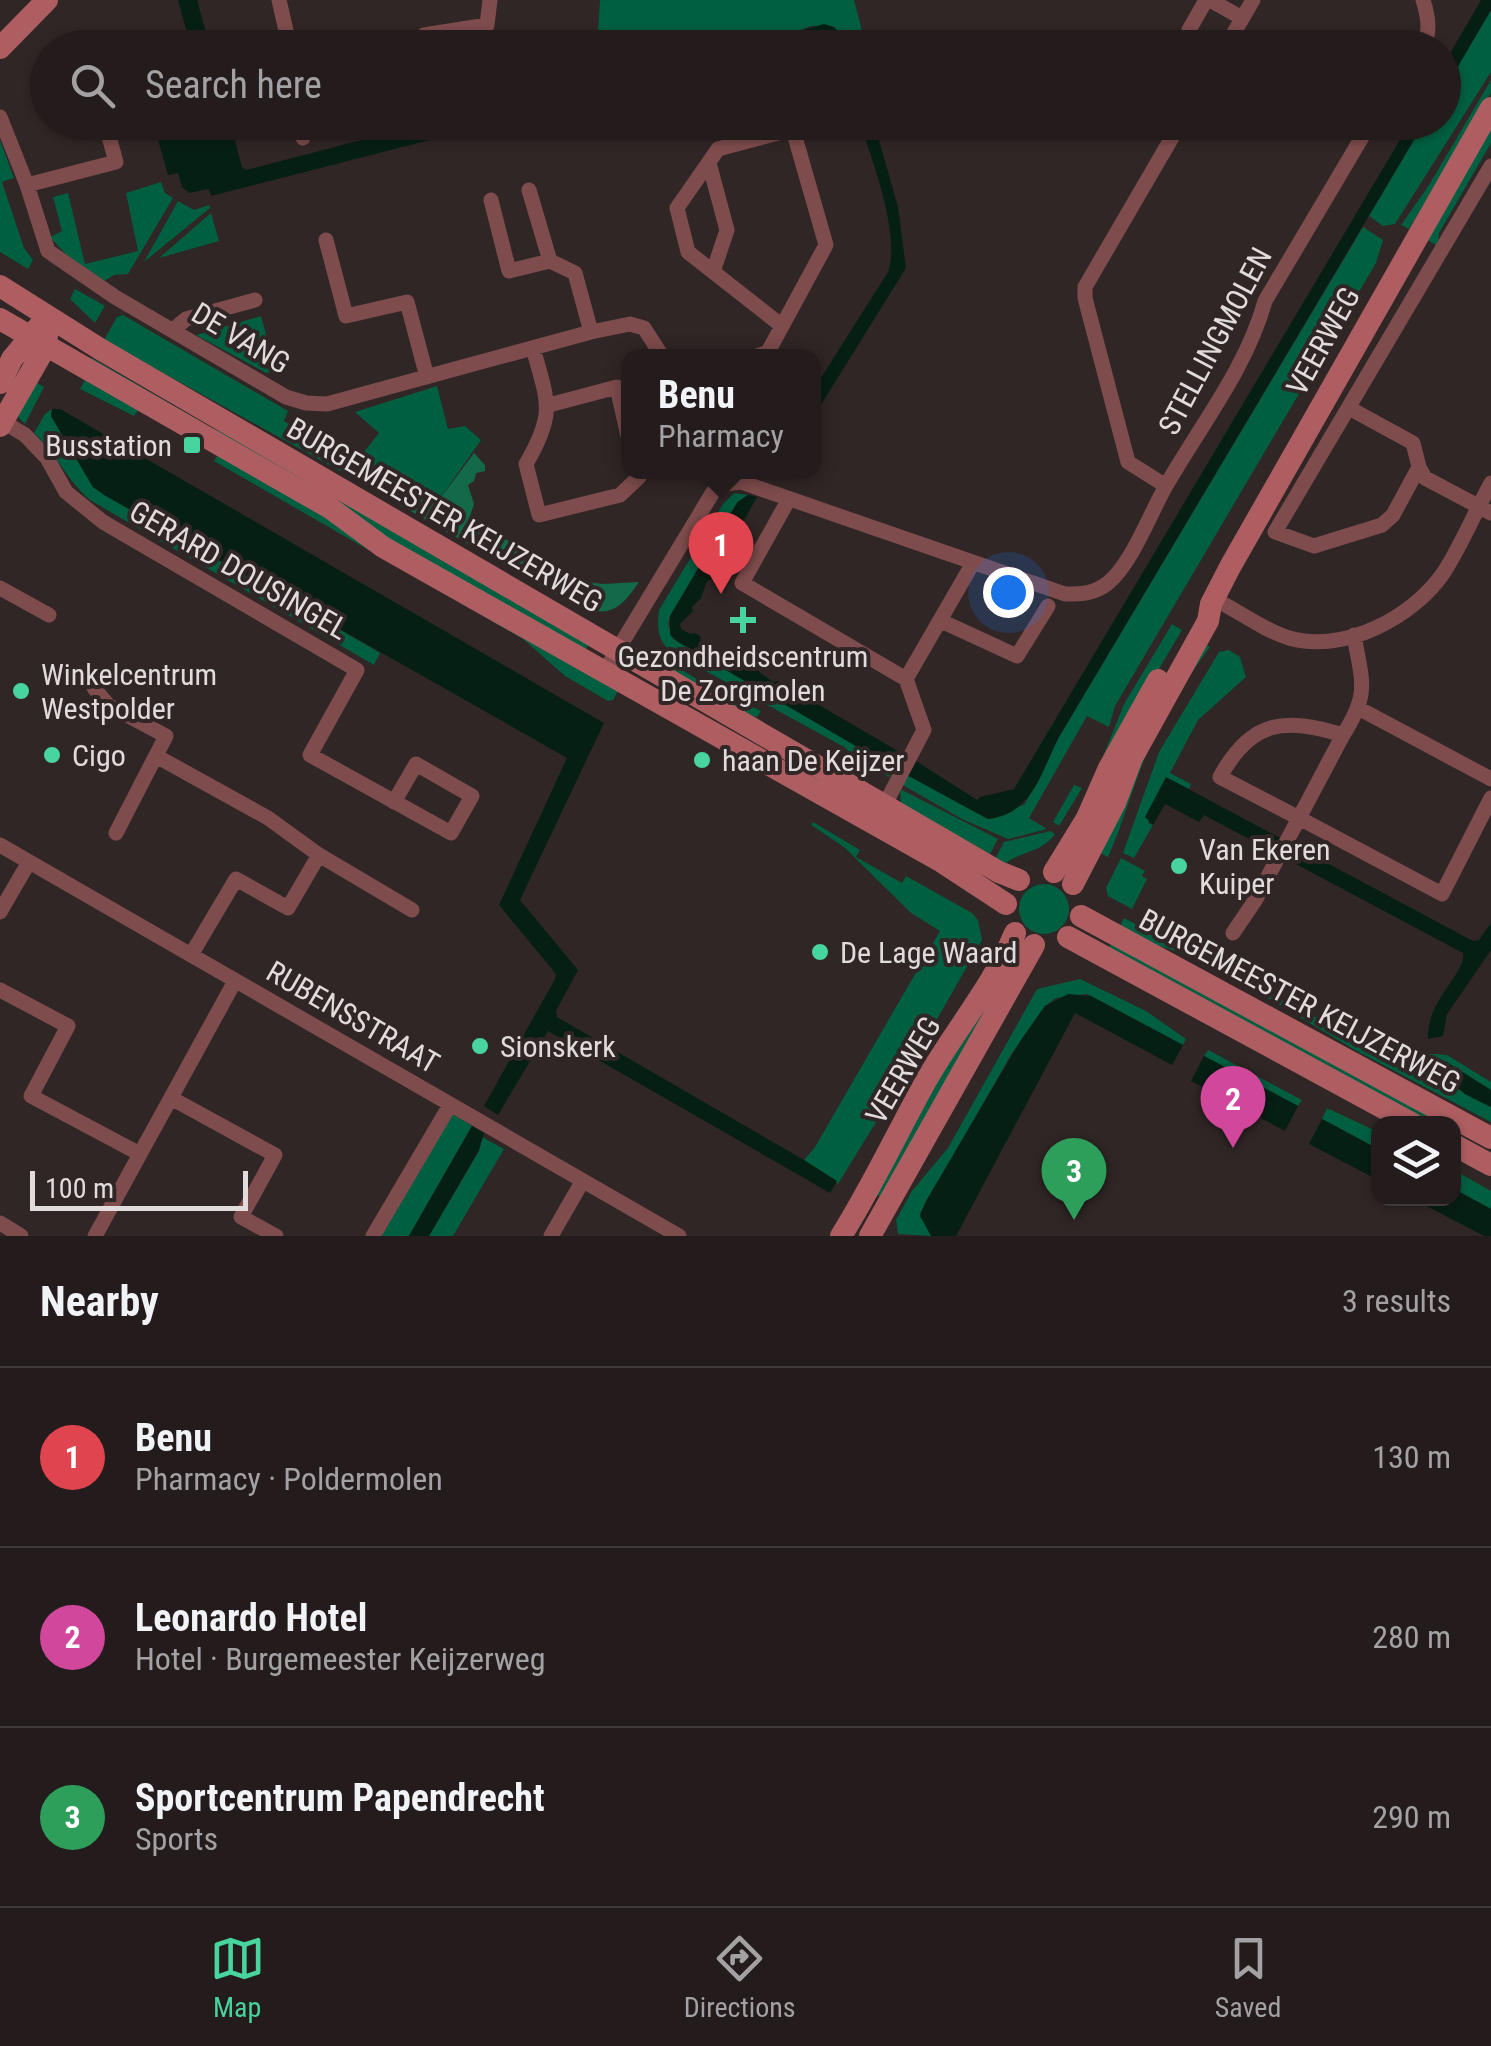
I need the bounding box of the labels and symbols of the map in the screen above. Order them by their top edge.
street label: STELLINGMOLEN [1151,241,1279,441]
street label: VEERWEG [1279,281,1367,401]
street label: DE VANG [186,295,296,381]
street label: BURGEMEESTER KEIJZERWEG [281,410,609,620]
place label: Busstation [45,428,172,463]
marker: Busstation [181,434,203,456]
street label: GERARD DOUSINGEL [124,493,354,647]
pin: 1 [688,512,754,594]
your location [983,567,1034,618]
marker: Gezondheidscentrum De Zorgmolen [730,607,756,633]
place label: Gezondheidscentrum De Zorgmolen [618,639,868,708]
place label: Winkelcentrum Westpolder [41,657,217,726]
marker: Winkelcentrum Westpolder [10,680,32,702]
place label: Cigo [72,738,126,773]
place label: haan De Keijzer [722,743,905,778]
marker: Cigo [41,744,63,766]
marker: haan De Keijzer [691,749,713,771]
place label: Van Ekeren Kuiper [1199,832,1331,901]
marker: Van Ekeren Kuiper [1168,855,1190,877]
street label: BURGEMEESTER KEIJZERWEG [1134,901,1466,1101]
place label: De Lage Waard [840,935,1017,970]
marker: De Lage Waard [809,941,831,963]
street label: RUBENSSTRAAT [260,953,446,1081]
street label: VEERWEG [858,1010,948,1130]
place label: Sionskerk [500,1029,616,1064]
marker: Sionskerk [469,1035,491,1057]
pin: 2 [1200,1066,1266,1148]
pin: 3 [1042,1138,1106,1220]
scale bar [30,1166,248,1210]

